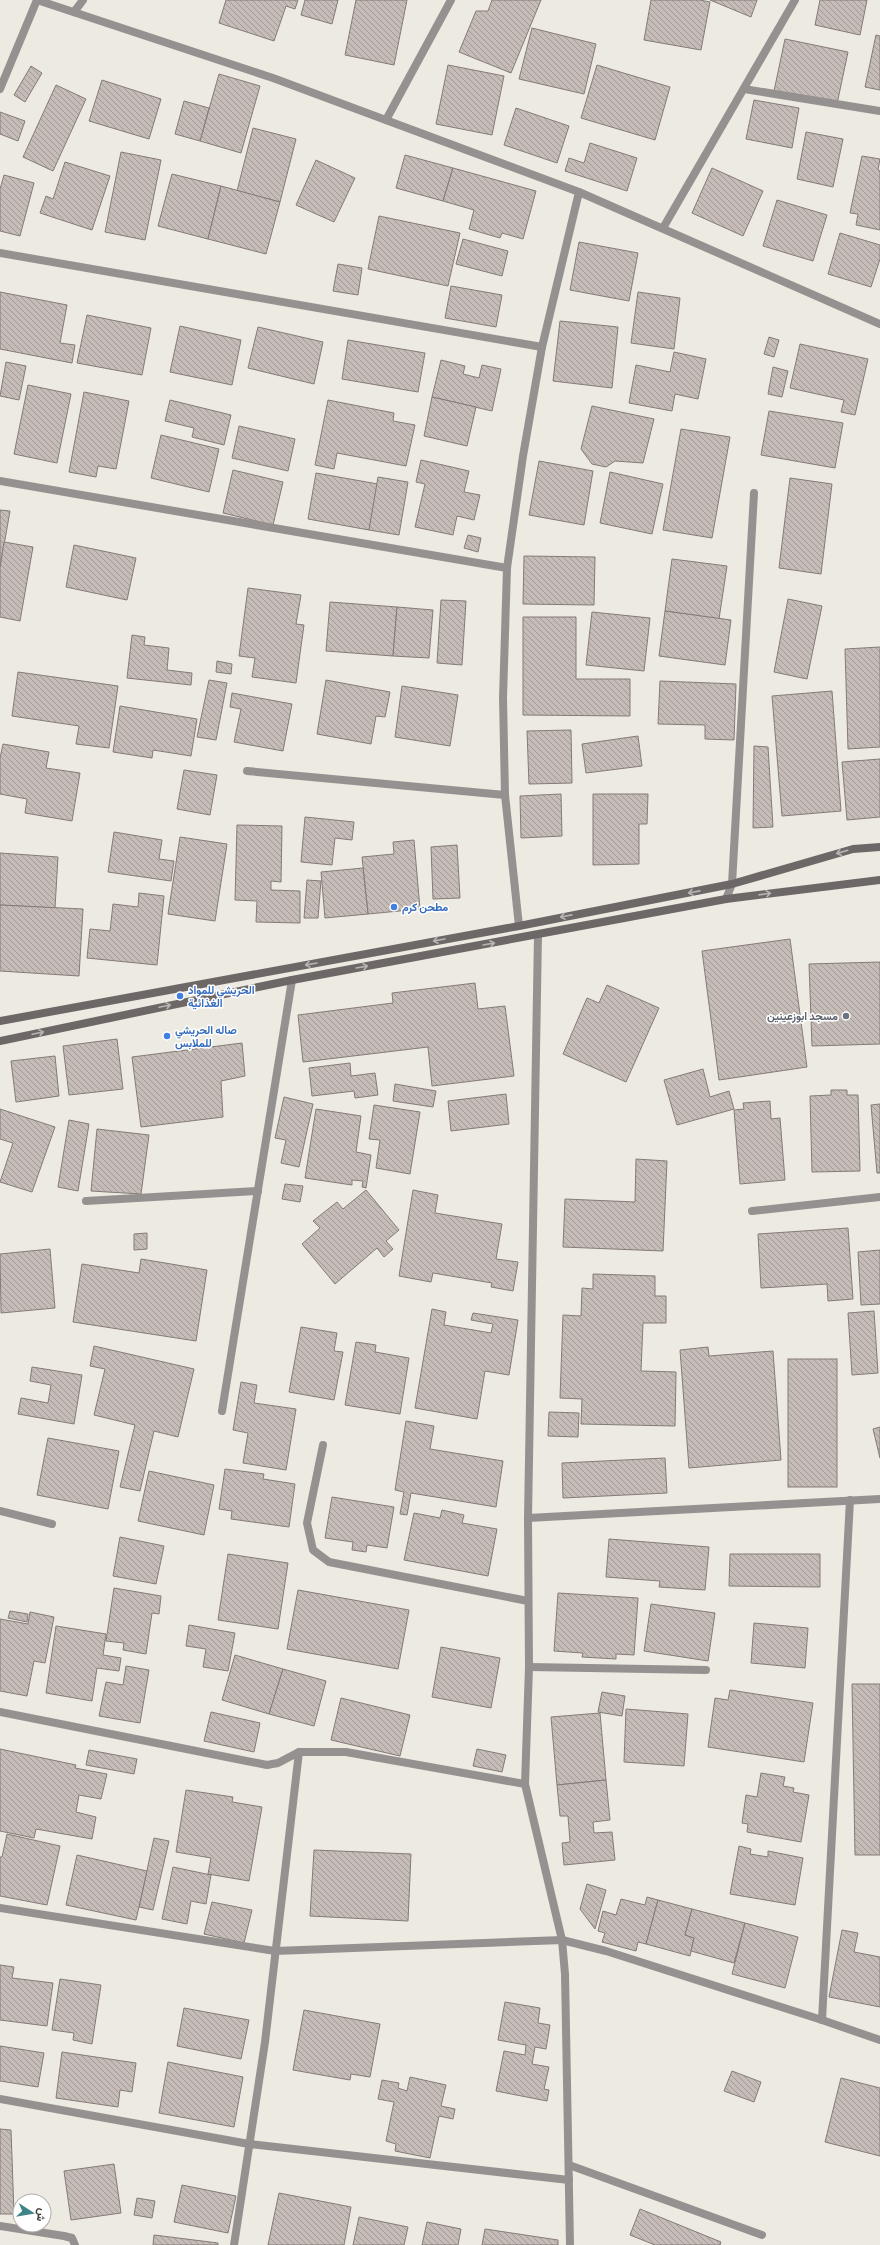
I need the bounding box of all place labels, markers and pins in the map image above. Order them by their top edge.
place label: مطحن كرم [402,901,448,915]
marker: مطحن كرم [389,902,399,912]
place label: الحريشي للمواد الغذائية [188,984,255,1010]
marker: الحريشي للمواد الغذائية [175,991,185,1001]
place label: مسجد ابوزعينين [767,1010,838,1023]
marker: مسجد ابوزعينين [841,1011,851,1021]
place label: صاله الحريشي للملابس [175,1024,237,1050]
marker: صاله الحريشي للملابس [162,1031,172,1041]

